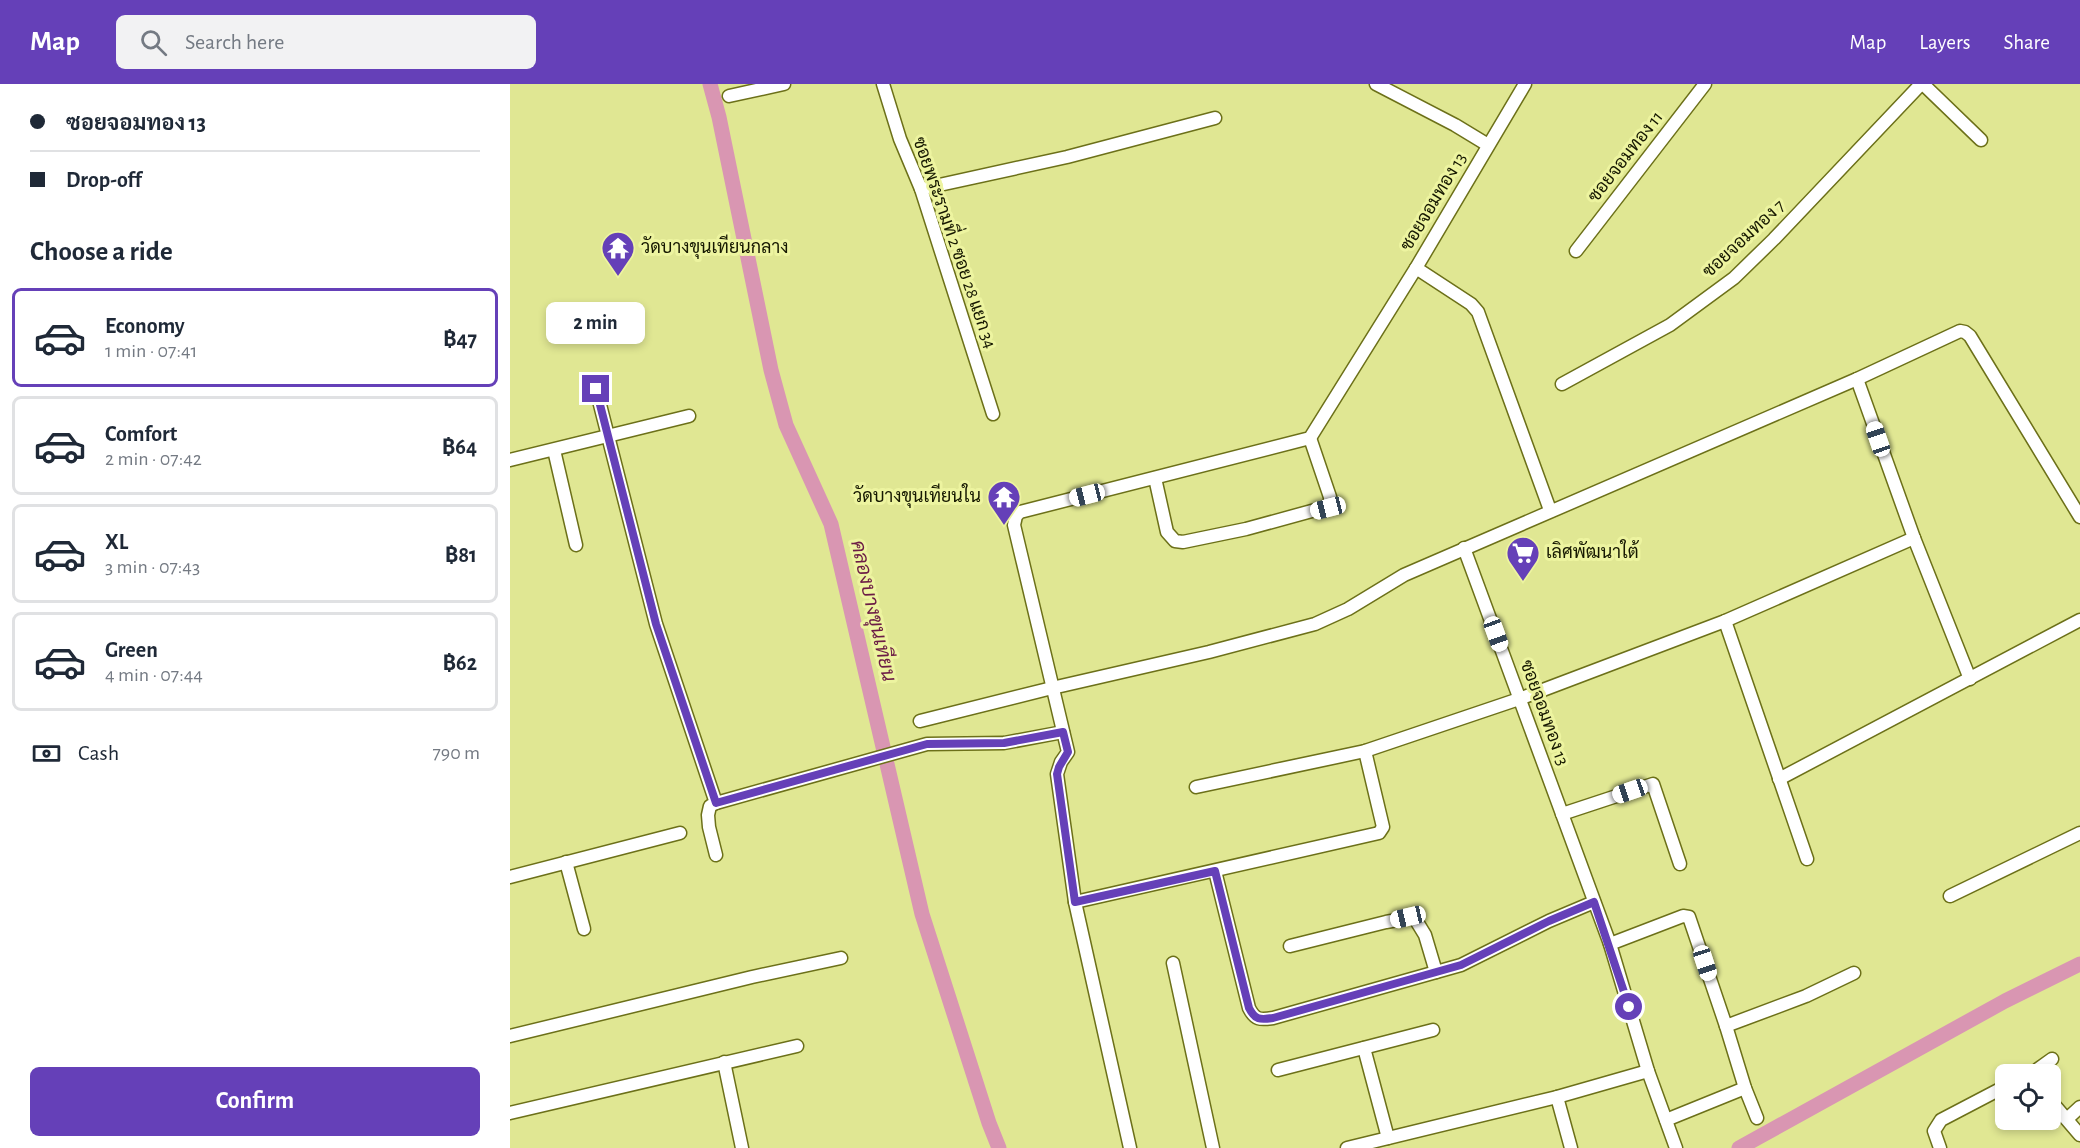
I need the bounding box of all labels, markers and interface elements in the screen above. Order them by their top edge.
search box [116,15,536,69]
icon: search [137,26,170,59]
text: Map [30,28,80,56]
text: Search here [185,31,284,53]
text: Map [1850,32,1886,53]
text: Layers [1919,32,1970,53]
text: Share [2003,32,2050,53]
street label: ซอยจอมทอง 11 [1585,108,1667,206]
text: ซอยจอมทอง 13 [66,112,206,134]
street label: ซอยพระรามที่ 2 ซอย 28 แยก 34 [909,132,1006,351]
street label: ซอยจอมทอง 13 [1398,150,1470,254]
text: Drop-off [66,169,142,191]
street label: ซอยจอมทอง 7 [1700,197,1788,281]
temple icon: วัดบางขุนเทียนกลาง [600,230,636,277]
place label: วัดบางขุนเทียนกลาง [641,234,788,259]
text: Choose a ride [30,238,173,265]
callout: 2 min [546,302,646,344]
icon: car [33,311,87,365]
text: 2 min [573,313,618,333]
text: Economy [105,315,185,337]
text: ฿47 [443,328,477,350]
text: 1 min · 07:41 [105,341,198,361]
route end [582,375,609,402]
icon: car [33,419,87,473]
car [1864,419,1892,459]
text: Comfort [105,423,177,445]
text: ฿64 [442,436,477,458]
text: 2 min · 07:42 [105,449,202,469]
temple icon: วัดบางขุนเทียนใน [986,479,1022,526]
car [1067,482,1107,508]
place label: วัดบางขุนเทียนใน [853,483,981,508]
car [1308,495,1348,521]
icon: car [33,527,87,581]
text: XL [105,531,128,553]
supermarket icon: เลิศพัฒนาใต้ [1505,535,1541,582]
water label: คลองบางขุนเทียน [844,538,903,684]
place label: เลิศพัฒนาใต้ [1546,539,1640,562]
text: ฿81 [445,544,477,566]
text: 3 min · 07:43 [105,557,200,577]
car [1481,614,1511,654]
icon: car [33,635,87,689]
text: Green [105,639,158,661]
text: ฿62 [443,652,477,674]
street label: ซอยจอมทอง 13 [1517,658,1571,768]
text: 4 min · 07:44 [105,665,203,685]
icon: cash [30,737,63,770]
text: Cash [78,742,119,764]
text: 790 m [432,743,480,763]
car [1610,777,1650,805]
car [1388,904,1428,930]
car [1691,943,1719,983]
route start [1615,993,1642,1020]
map controls [1995,1064,2061,1130]
button: locate [1995,1064,2061,1130]
button: Confirm [30,1067,480,1136]

